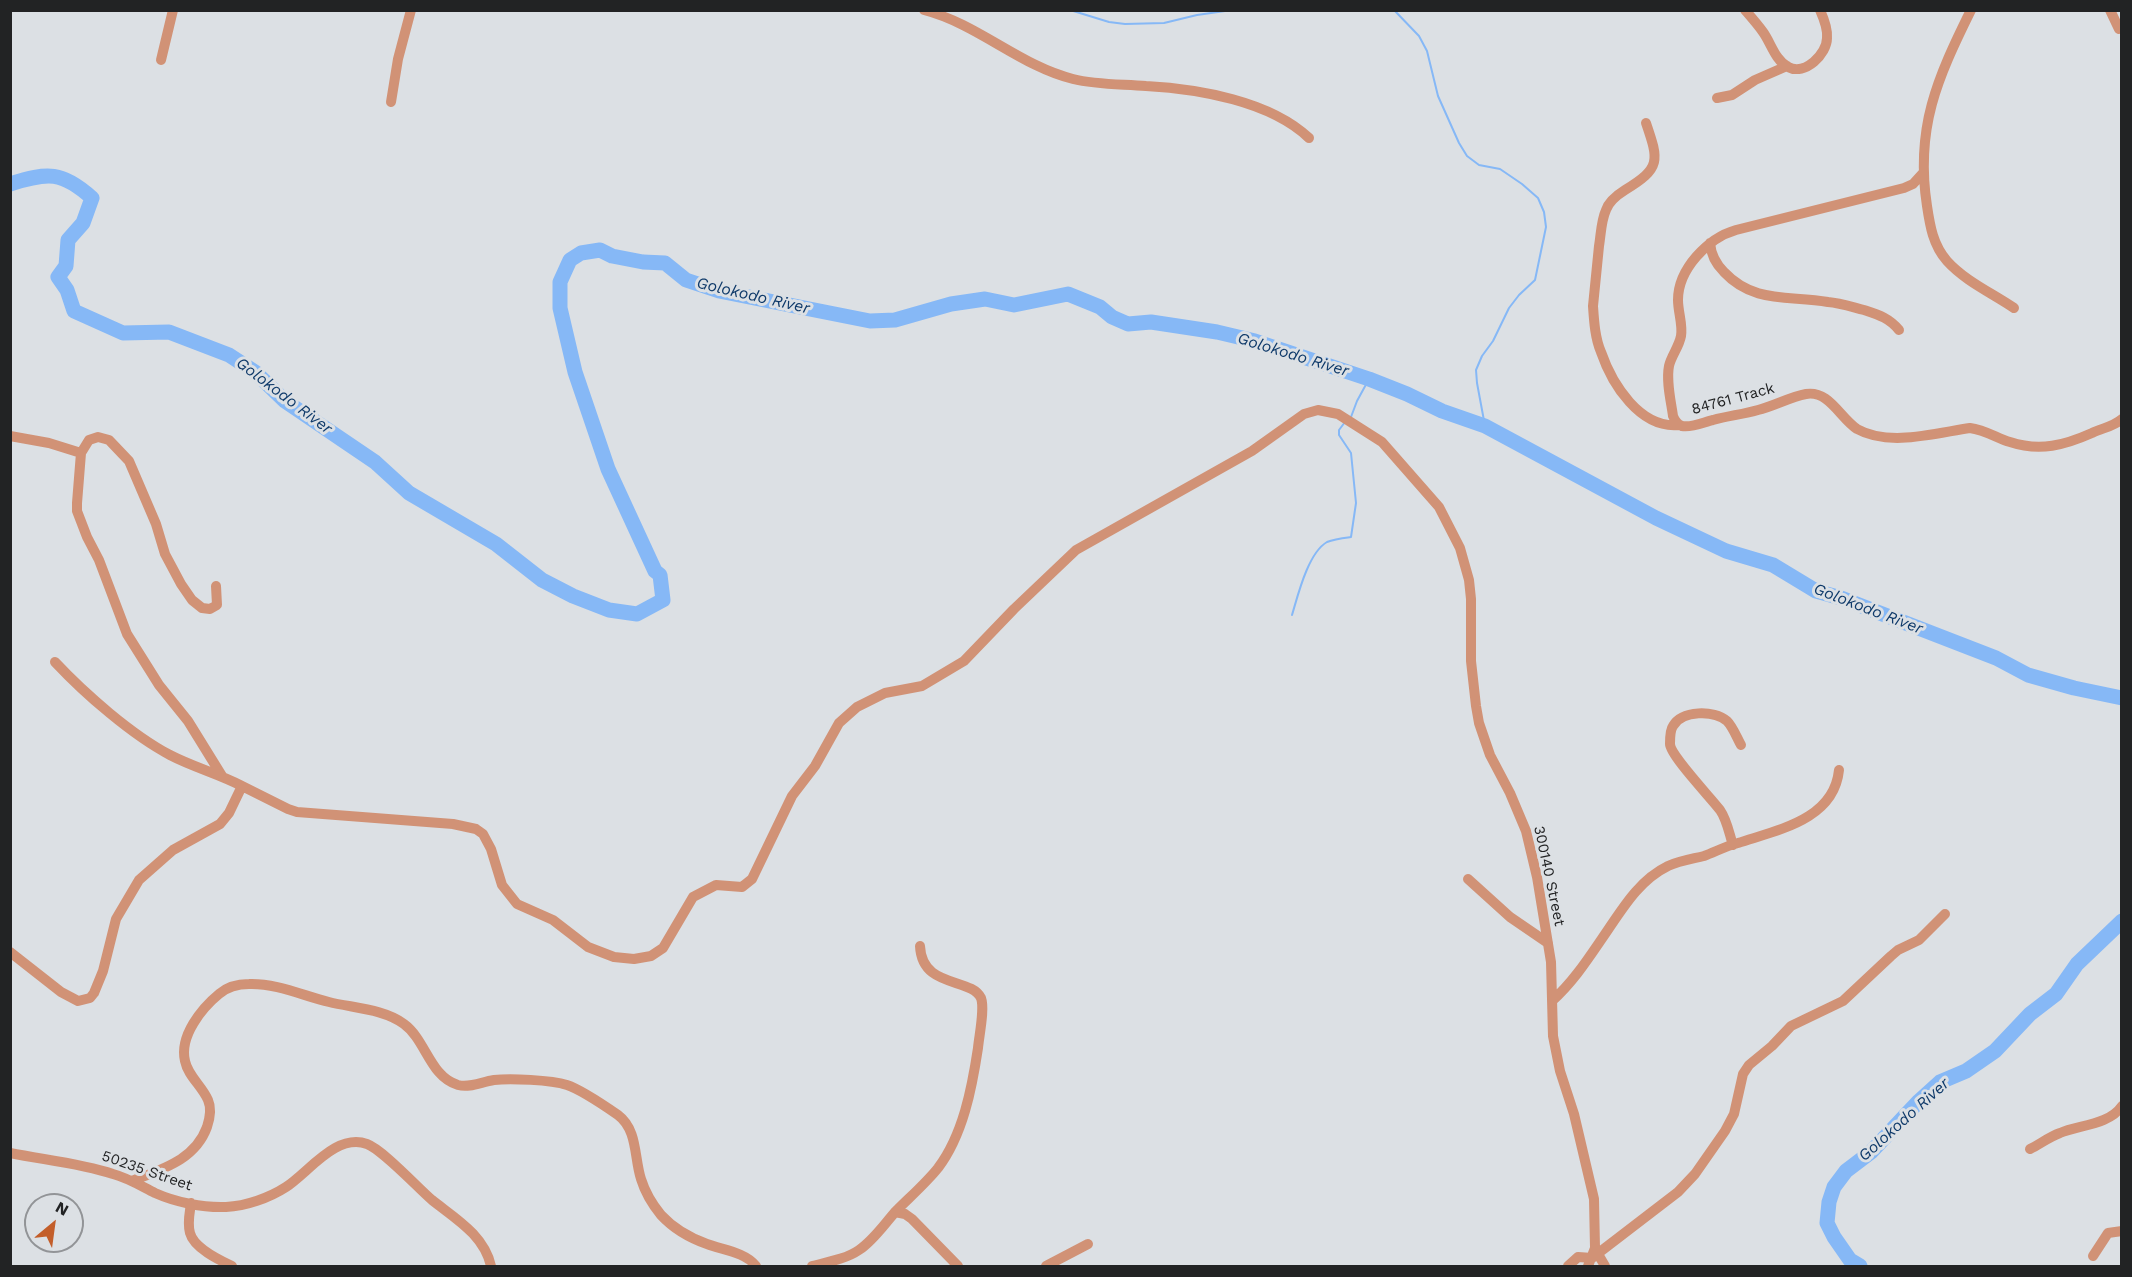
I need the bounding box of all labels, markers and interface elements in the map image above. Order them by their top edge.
water label: Golokodo River [695,274,811,318]
water label: Golokodo River [1235,329,1351,381]
water label: Golokodo River [232,354,336,438]
street label: 84761 Track [1690,379,1776,419]
water label: Golokodo River [1811,579,1925,639]
street label: 300140 Street [1530,824,1568,928]
water label: Golokodo River [1855,1074,1953,1166]
street label: 50235 Street [99,1147,195,1195]
north arrow [24,1193,84,1253]
text: N [52,1197,72,1220]

